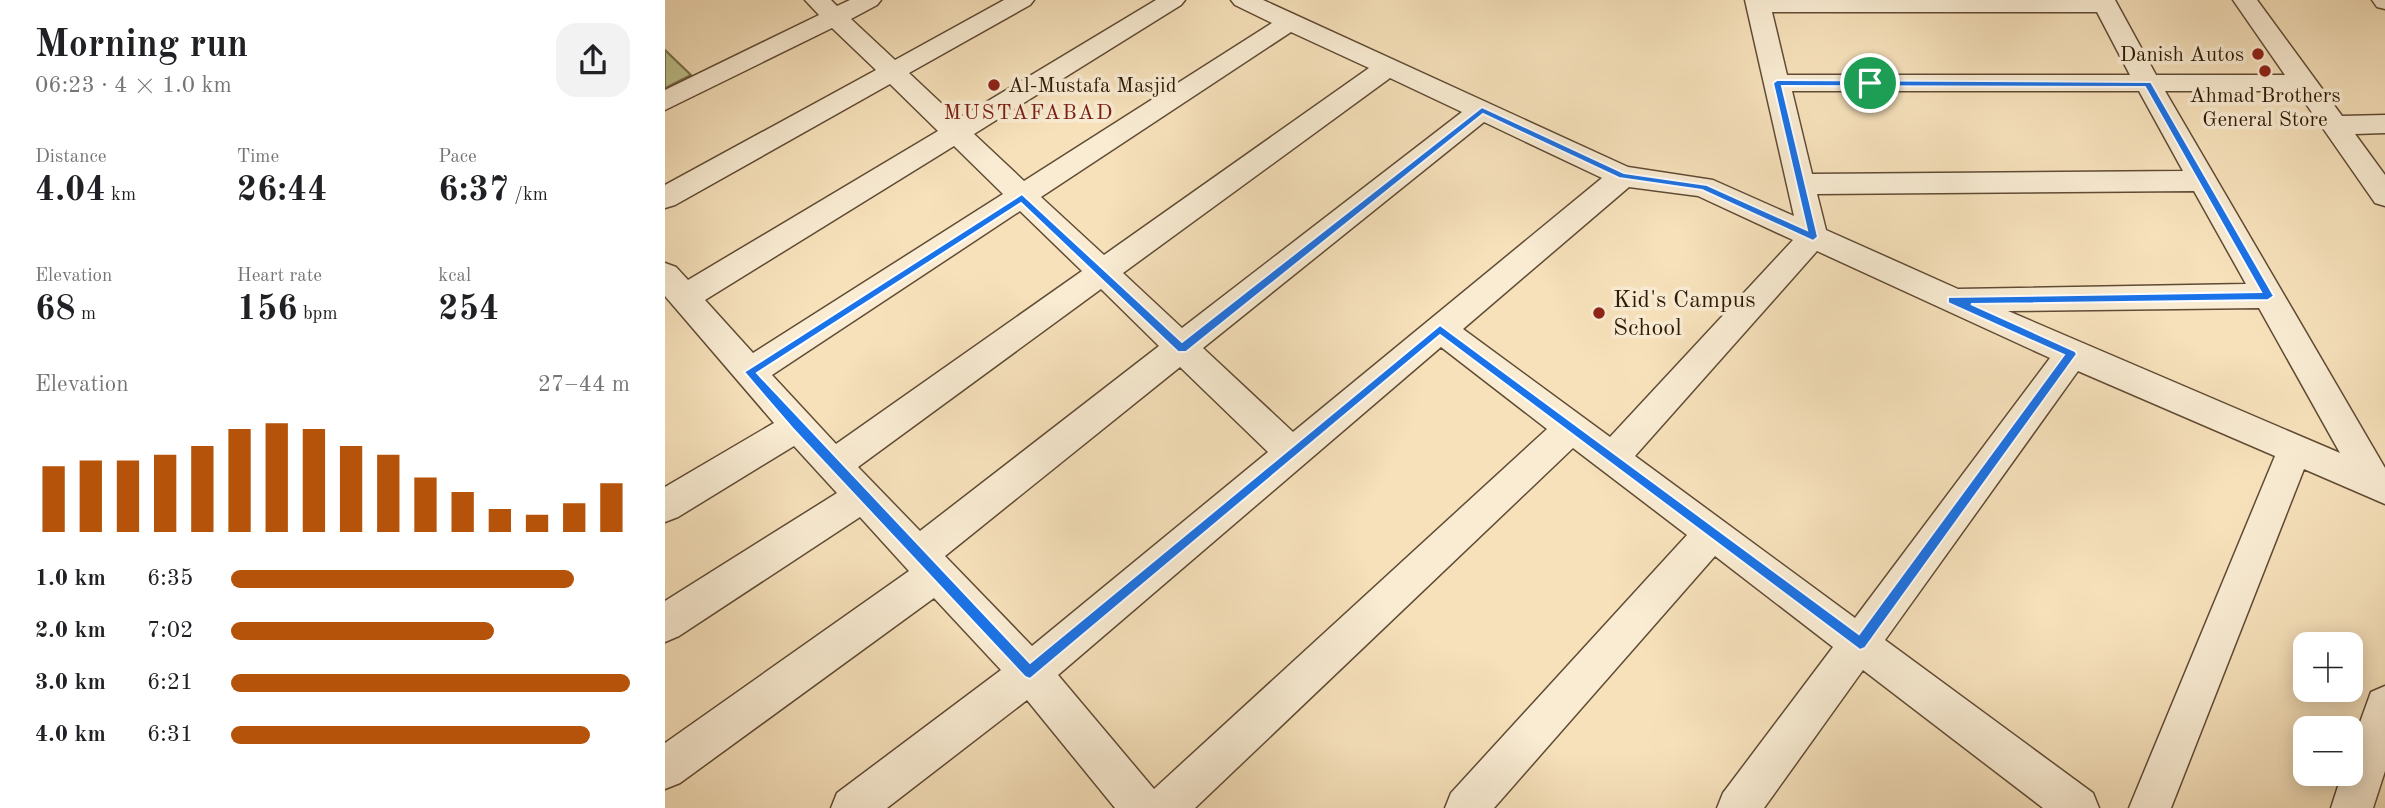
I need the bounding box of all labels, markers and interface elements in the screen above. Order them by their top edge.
button: share [556,23,630,97]
text: Morning run [35,27,248,65]
place label: Danish Autos [2120,45,2244,66]
marker: Danish Autos [2250,46,2266,62]
pin [1840,53,1900,113]
marker: Ahmad Brothers General Store [2257,63,2273,79]
icon: arrive [1851,64,1889,102]
text: 06:23 · 4 × 1.0 km [35,74,232,97]
place label: Al-Mustafa Masjid [1008,76,1177,97]
marker: Al-Mustafa Masjid [986,77,1002,93]
place label: Ahmad Brothers General Store [2189,86,2341,131]
district label: MUSTAFABAD [944,103,1114,124]
text: Distance [35,148,107,167]
text: Time [237,148,279,167]
text: Pace [438,148,477,167]
text: 4.04 [35,173,106,208]
text: 26:44 [237,173,328,208]
text: 6:37 [438,173,509,208]
text: km [106,186,136,205]
text: /km [509,186,548,205]
text: Elevation [35,267,112,286]
text: Heart rate [237,267,322,286]
text: kcal [438,267,471,286]
place label: Kid's Campus School [1613,289,1756,341]
text: 68 [35,292,76,327]
text: 156 [237,292,298,327]
text: 254 [438,292,499,327]
text: m [76,305,96,324]
text: bpm [298,305,338,324]
marker: Kid's Campus School [1591,305,1607,321]
text: Elevation [35,373,129,396]
text: 27–44 m [538,373,630,396]
text: 1.0 km [35,567,106,590]
text: 6:35 [147,567,193,590]
text: 2.0 km [35,619,106,642]
text: 7:02 [147,619,193,642]
map controls [2293,632,2363,786]
button: + [2293,632,2363,702]
text: 3.0 km [35,671,106,694]
text: 6:21 [147,671,193,694]
button: − [2293,716,2363,786]
text: 4.0 km [35,723,106,746]
text: 6:31 [147,723,193,746]

